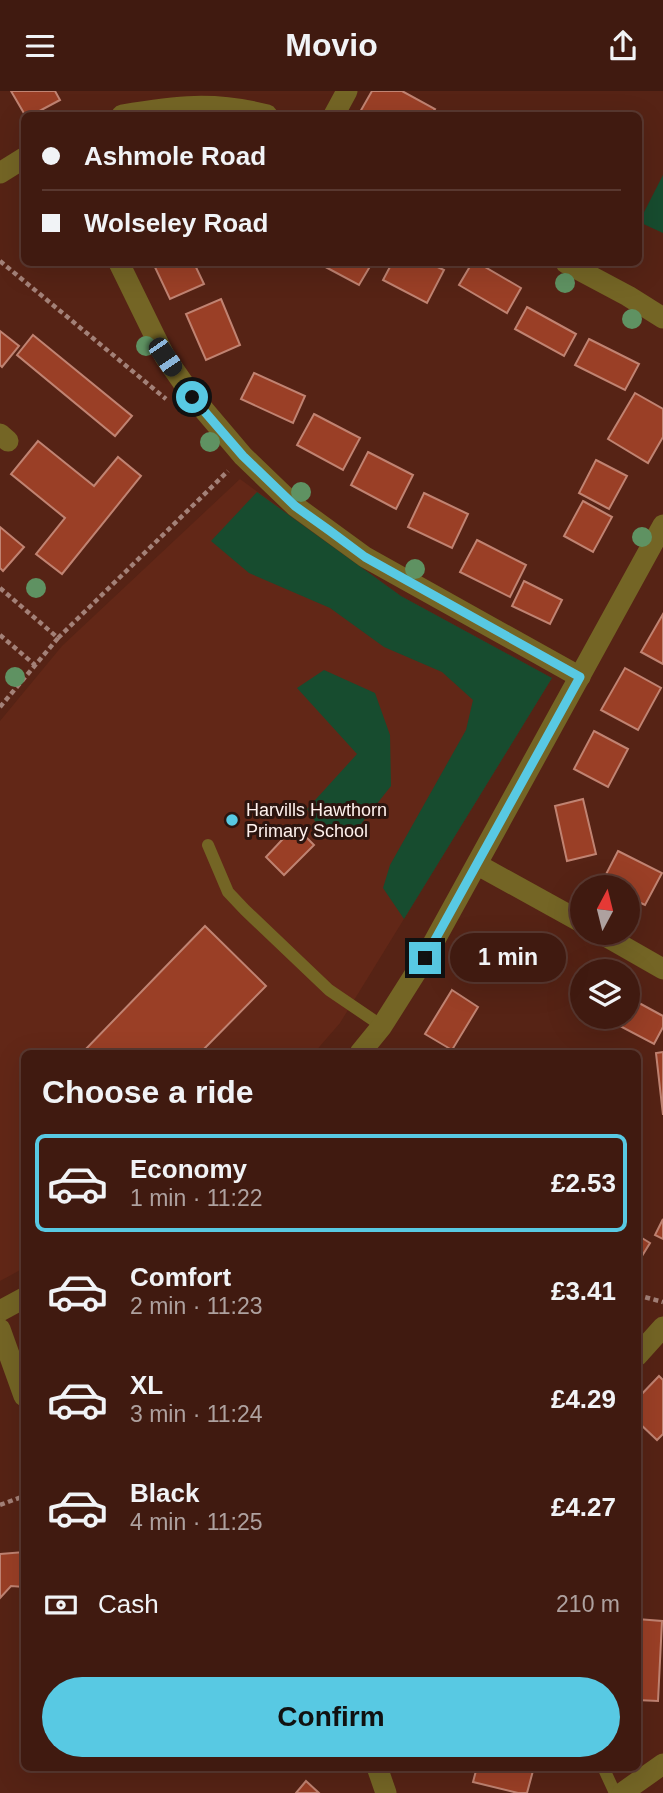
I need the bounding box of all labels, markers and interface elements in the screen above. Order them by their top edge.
icon: menu [21,27,59,65]
text: Movio [285,27,378,63]
icon: share [604,27,642,65]
text: Ashmole Road [84,141,266,171]
text: Wolseley Road [84,208,268,238]
car [145,334,186,380]
route start [176,381,208,413]
place label: Harvills Hawthorn Primary School [246,800,387,841]
marker: Harvills Hawthorn Primary School [224,812,240,828]
north arrow [570,875,640,945]
map controls [570,875,640,1029]
callout: 1 min [450,933,565,983]
route end [409,942,441,974]
text: 1 min [478,944,538,970]
button: layers [570,959,640,1029]
text: Choose a ride [42,1074,254,1110]
icon: car [46,1152,109,1215]
text: Economy [130,1154,247,1184]
text: £2.53 [551,1168,616,1198]
text: 1 min · 11:22 [130,1185,263,1211]
icon: car [46,1260,109,1323]
text: Comfort [130,1262,231,1292]
text: £3.41 [551,1276,616,1306]
text: 2 min · 11:23 [130,1293,263,1319]
icon: car [46,1368,109,1431]
text: XL [130,1370,163,1400]
text: £4.29 [551,1384,616,1414]
text: 3 min · 11:24 [130,1401,263,1427]
icon: car [46,1476,109,1539]
text: Black [130,1478,199,1508]
text: £4.27 [551,1492,616,1522]
text: 4 min · 11:25 [130,1509,263,1535]
icon: cash [42,1586,80,1624]
text: Cash [98,1589,159,1619]
text: 210 m [556,1591,620,1617]
button: Confirm [42,1677,620,1757]

